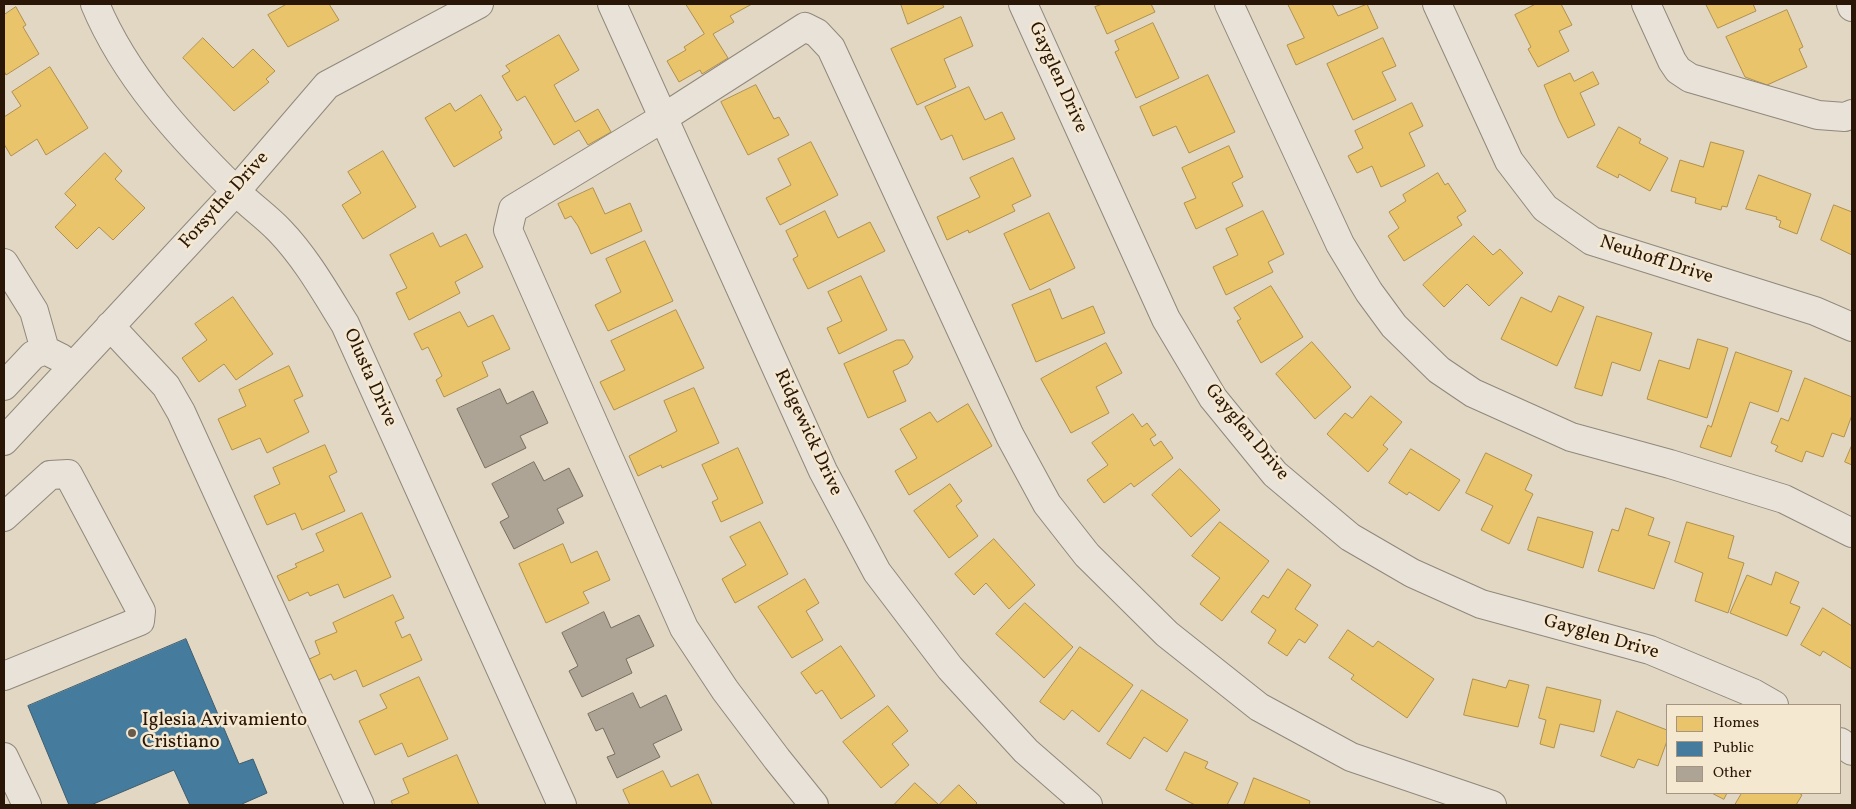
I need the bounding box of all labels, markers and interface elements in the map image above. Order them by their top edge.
street label: Gayglen Drive [1022,19,1092,137]
street label: Forsythe Drive [175,148,275,254]
street label: Neuhoff Drive [1596,232,1716,290]
street label: Olusta Drive [337,326,401,430]
street label: Ridgewick Drive [768,366,846,500]
street label: Gayglen Drive [1199,380,1293,486]
street label: Gayglen Drive [1541,611,1661,665]
legend [1666,704,1841,794]
place label: Iglesia Avivamiento Cristiano [142,711,307,755]
text: Homes [1713,713,1759,734]
marker: Iglesia Avivamiento Cristiano [126,727,138,739]
text: Public [1713,738,1754,759]
text: Other [1713,763,1752,784]

